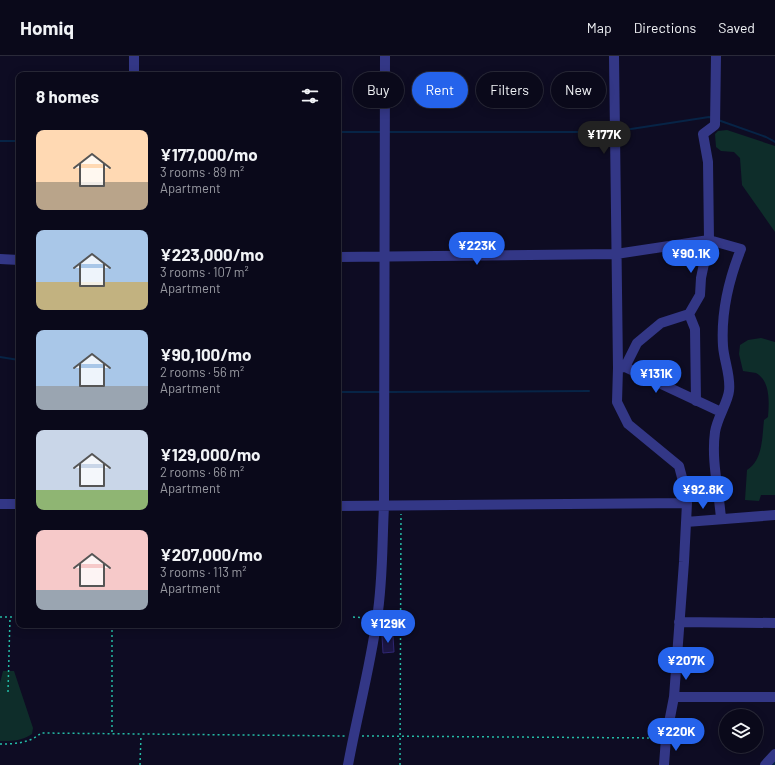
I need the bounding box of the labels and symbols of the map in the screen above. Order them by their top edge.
pin: ¥177K [576,121,632,155]
pin: ¥223K [449,232,505,266]
pin: ¥90.1K [658,240,724,274]
pin: ¥131K [628,360,684,394]
pin: ¥92.8K [670,476,736,510]
pin: ¥129K [360,610,416,644]
pin: ¥207K [658,647,714,681]
pin: ¥220K [648,718,704,752]

